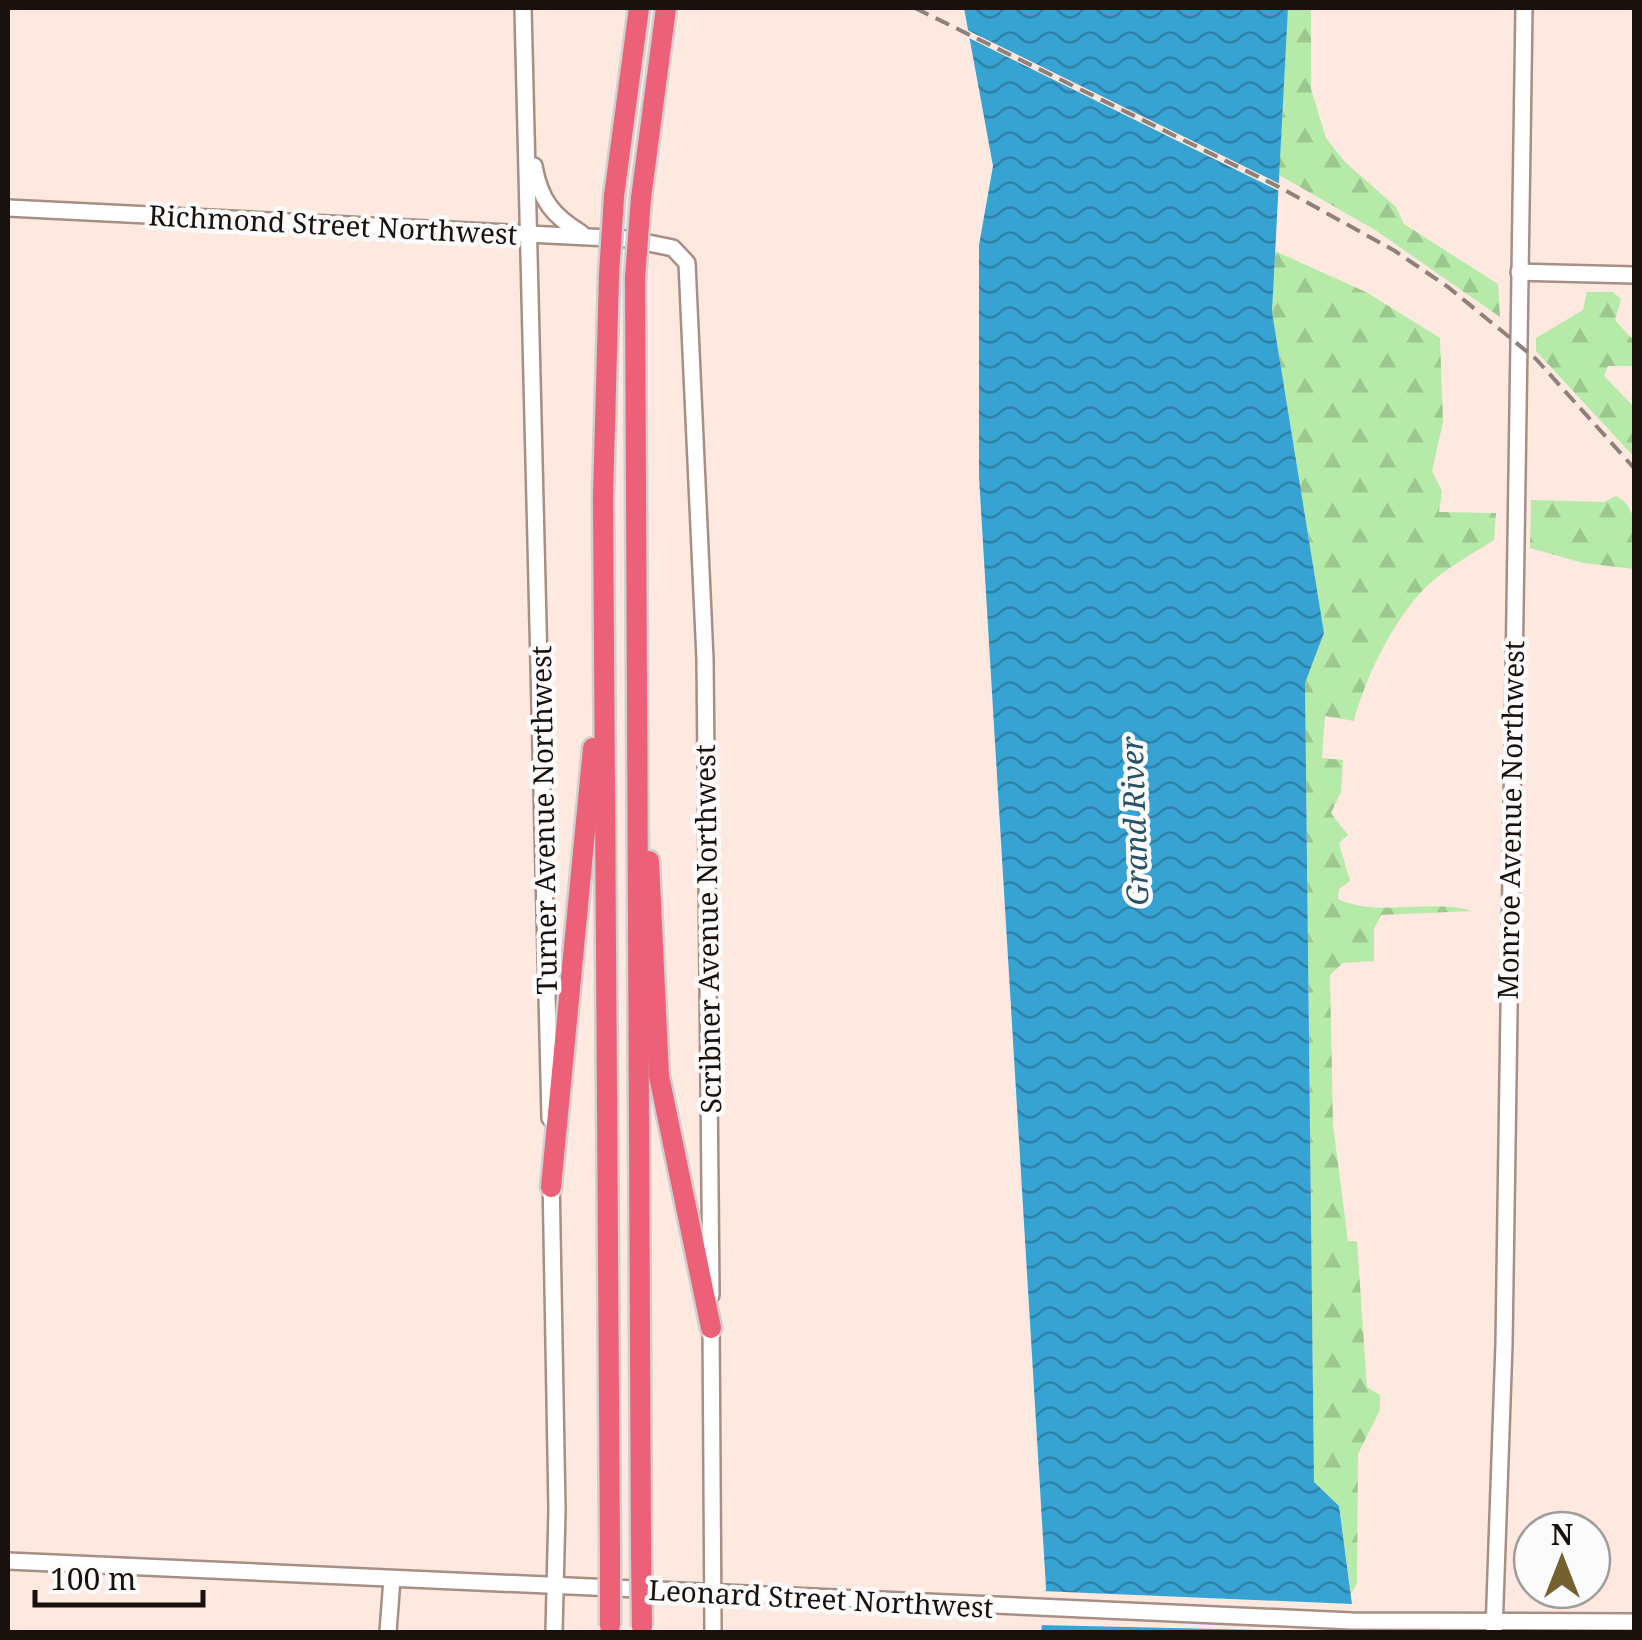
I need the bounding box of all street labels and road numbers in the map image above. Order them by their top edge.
street label: Richmond Street Northwest [148,195,519,253]
street label: Monroe Avenue Northwest [1488,640,1532,1000]
street label: Turner Avenue Northwest [521,645,565,995]
street label: Scribner Avenue Northwest [685,744,729,1114]
street label: Leonard Street Northwest [648,1570,995,1626]

